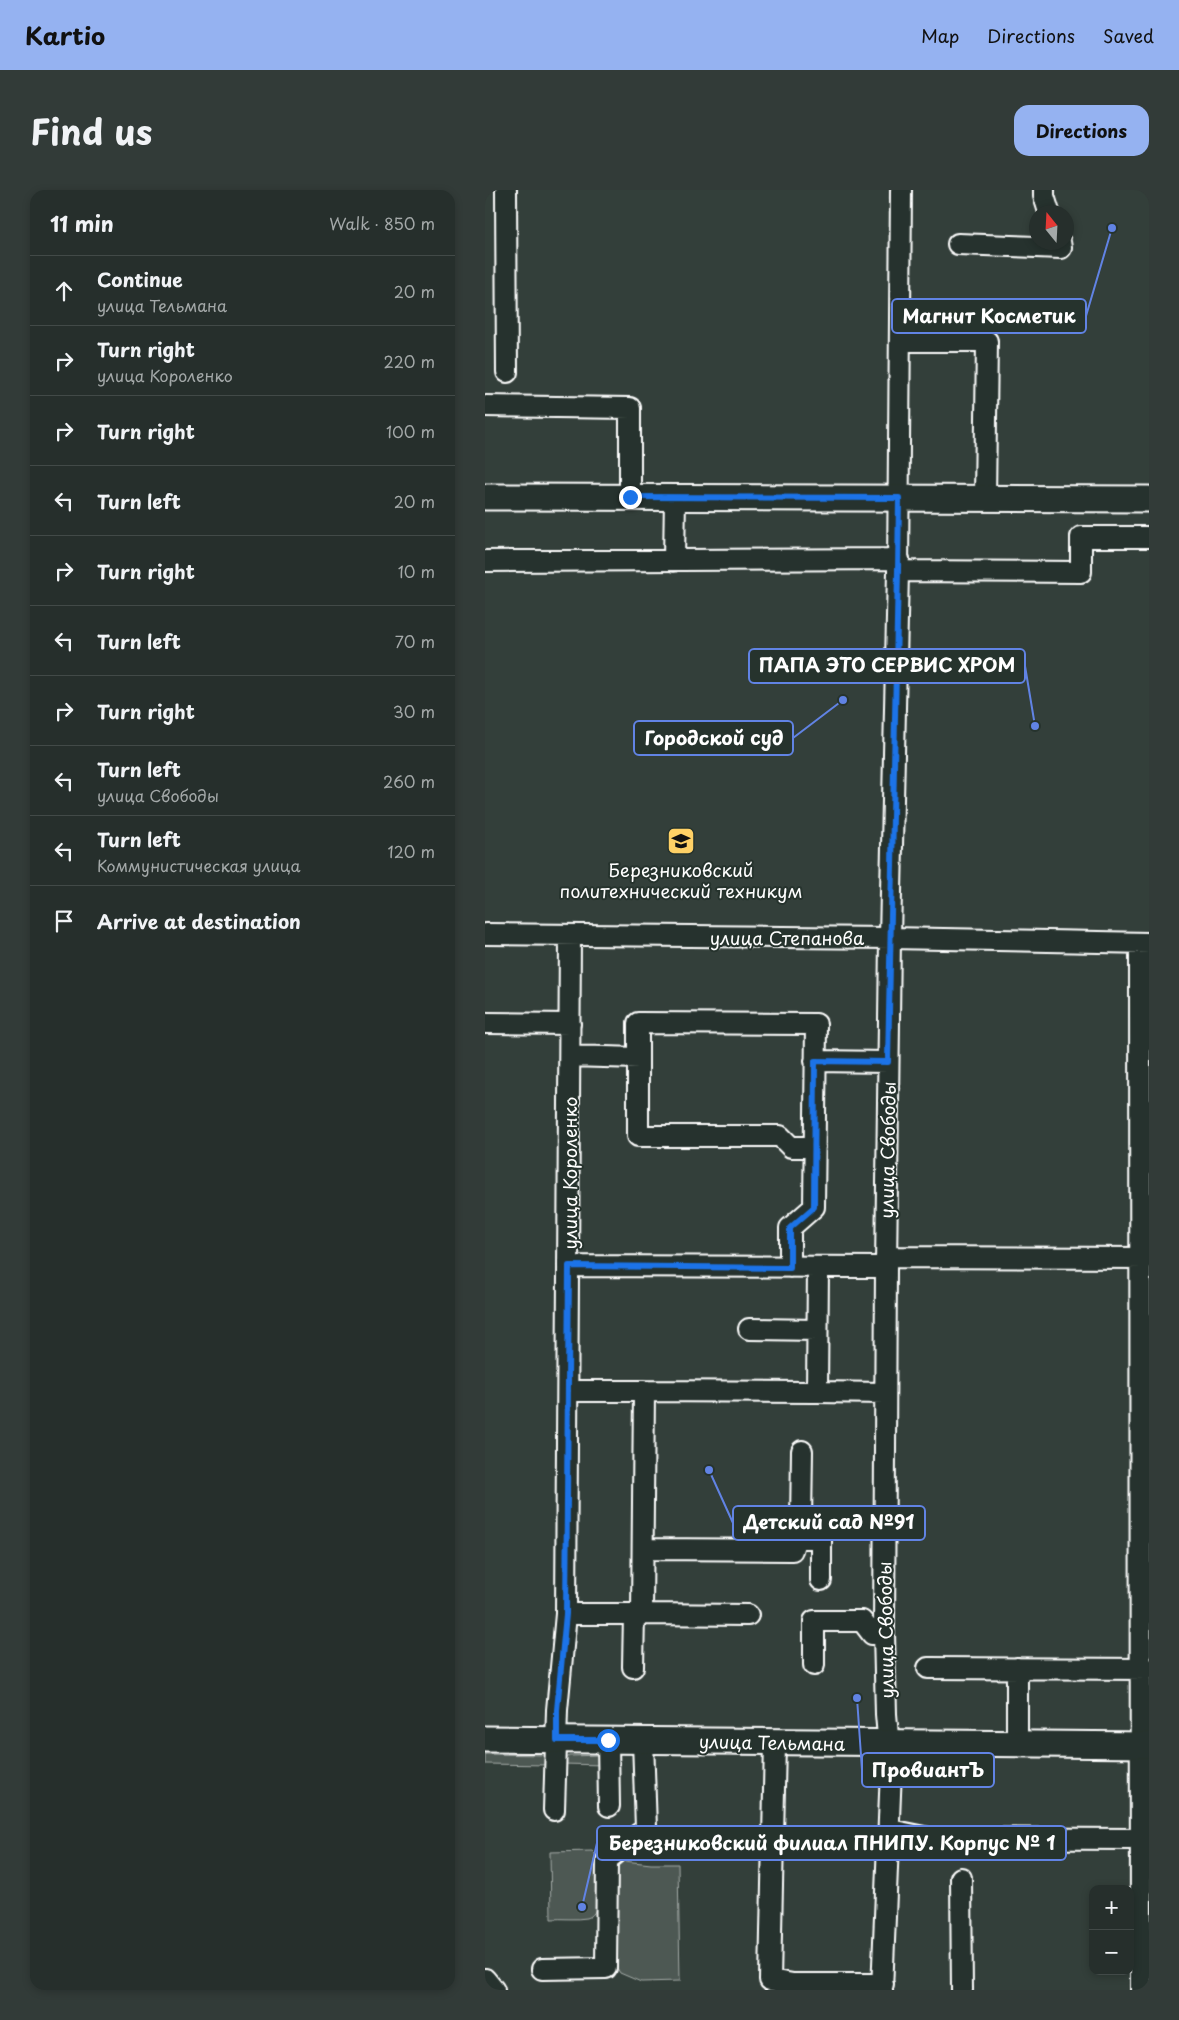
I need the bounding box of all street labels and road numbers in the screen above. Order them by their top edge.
street label: улица Степанова [710,924,865,951]
street label: улица Свободы [872,1081,902,1219]
street label: улица Короленко [556,1097,583,1249]
street label: улица Свободы [870,1561,900,1699]
street label: улица Тельмана [699,1727,846,1757]

